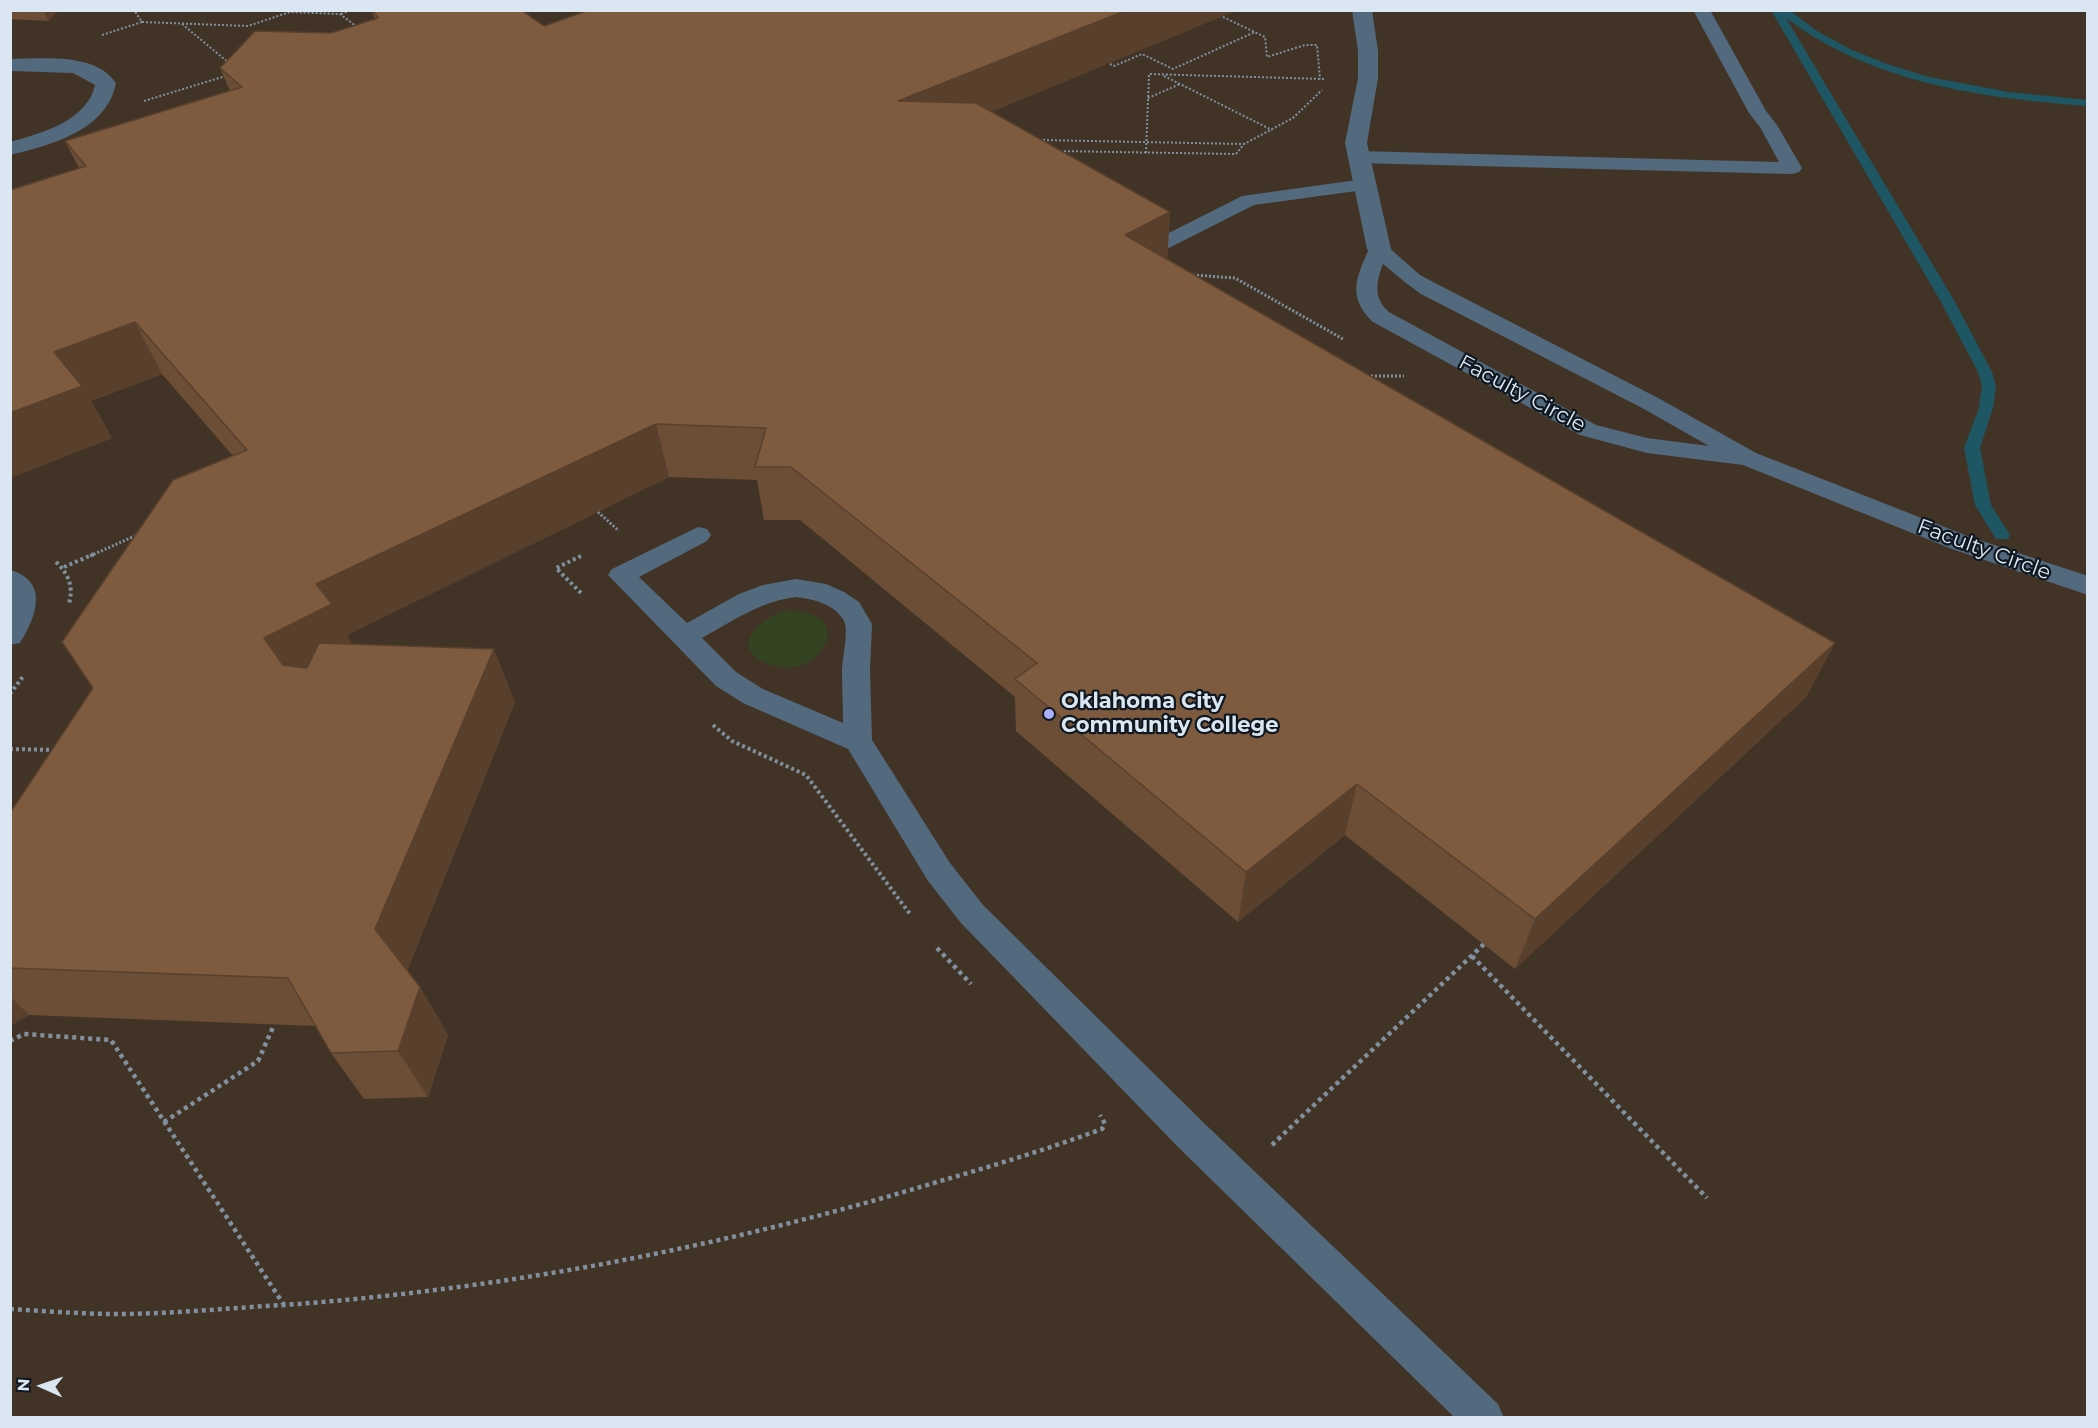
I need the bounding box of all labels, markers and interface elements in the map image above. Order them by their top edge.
street label: Faculty Circle [1454,350,1590,438]
street label: Faculty Circle [1914,514,2054,586]
place label: Oklahoma City Community College [1061,689,1278,739]
marker: Oklahoma City Community College [1042,707,1056,721]
north arrow [12,1356,72,1416]
text: N [14,1378,33,1392]

